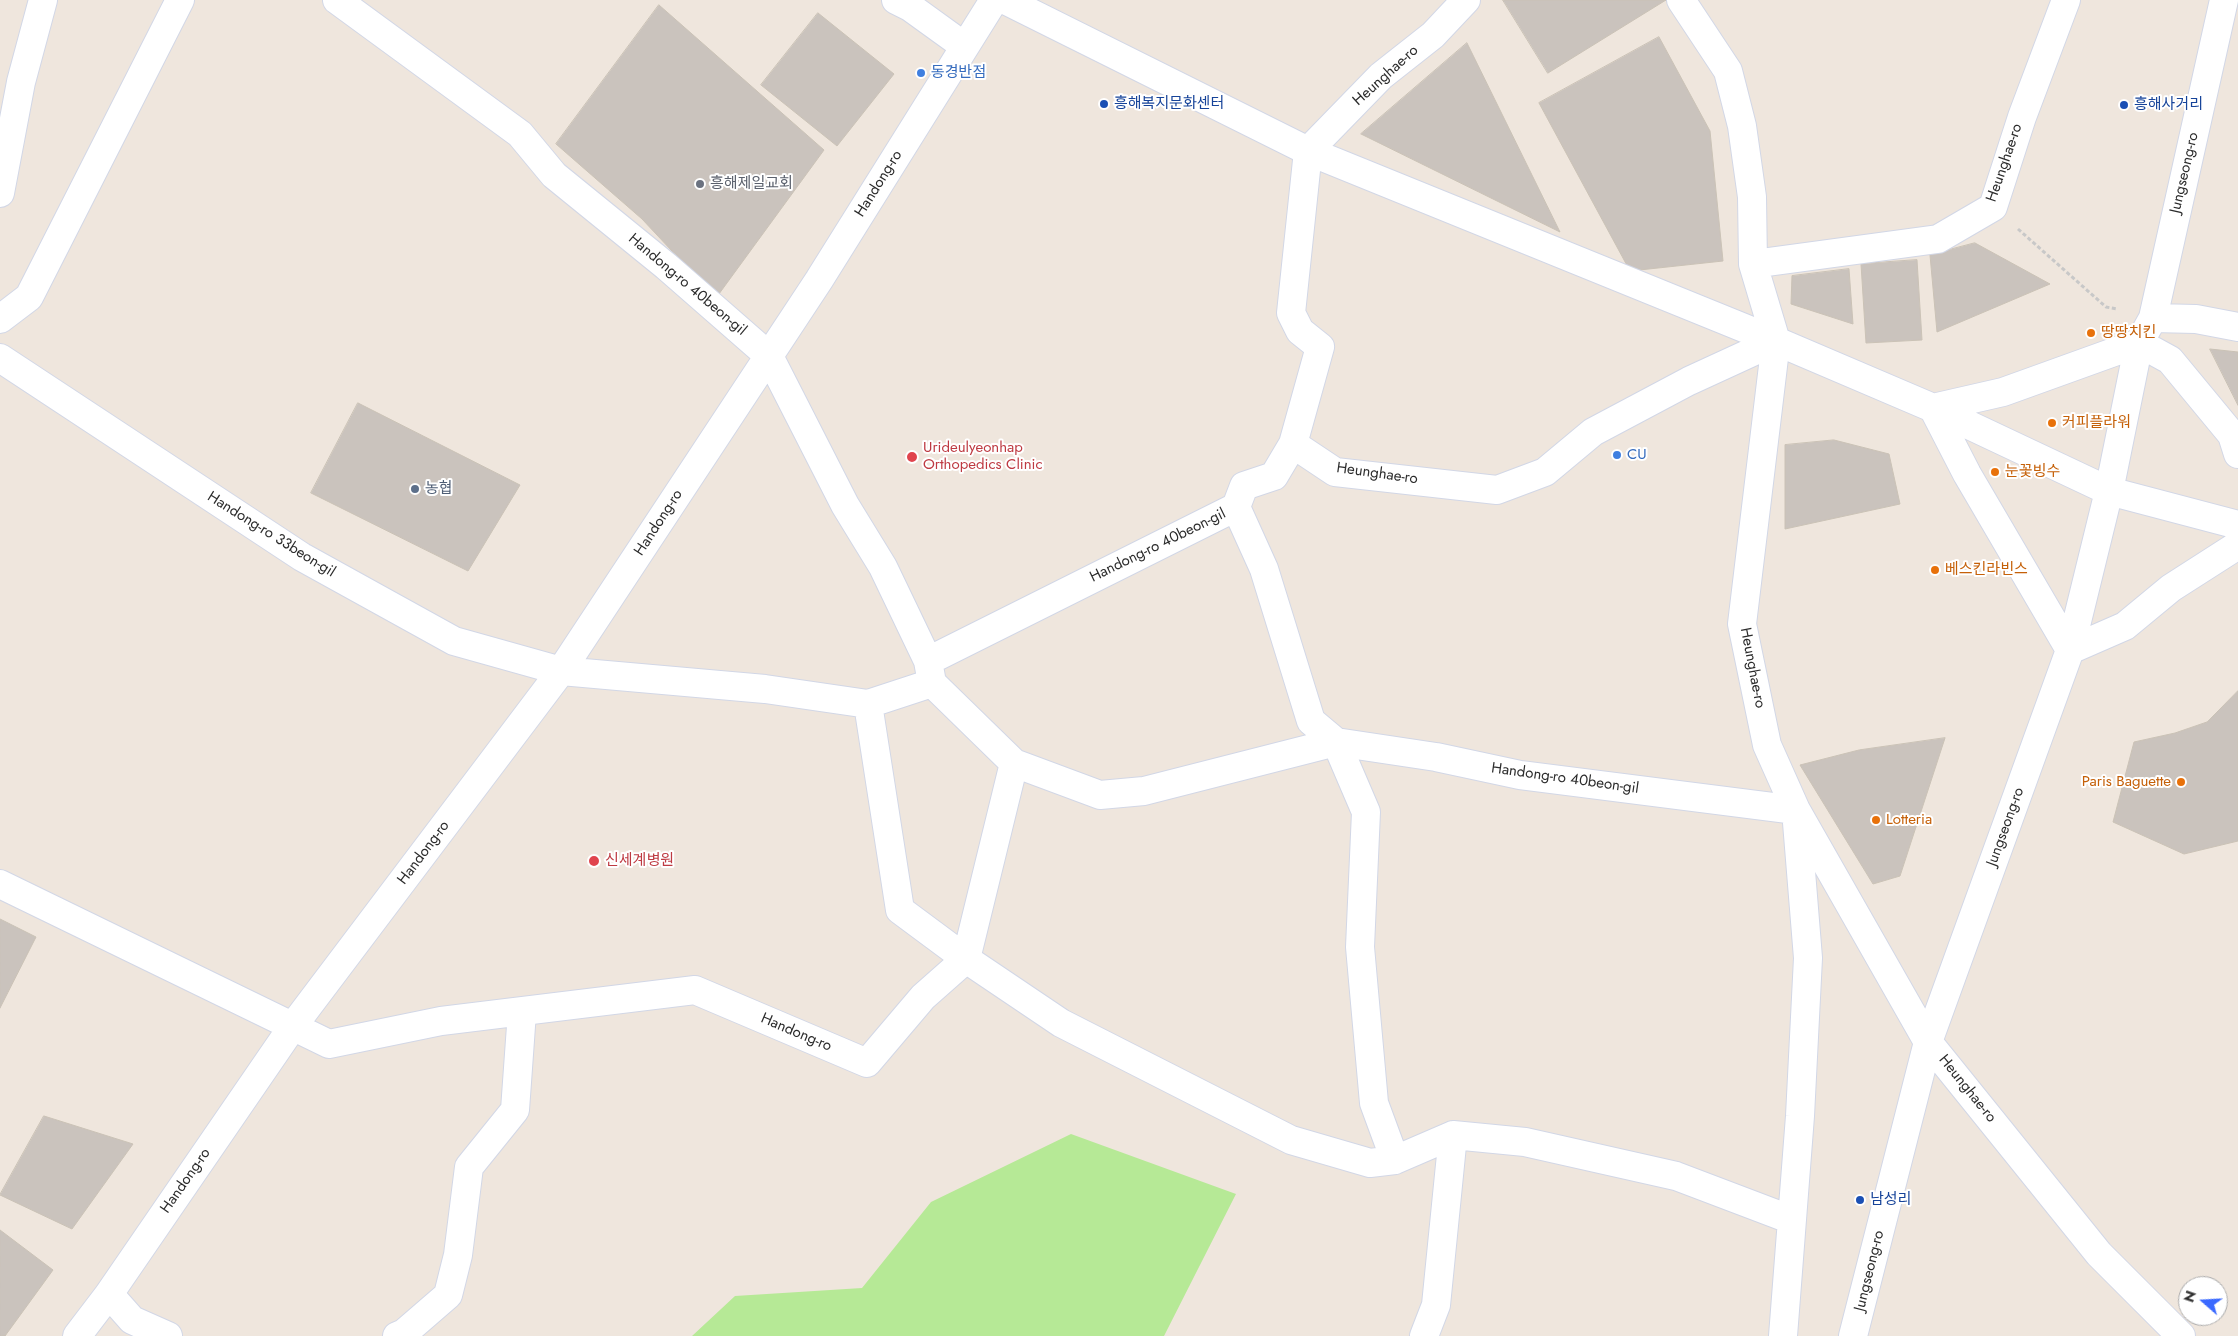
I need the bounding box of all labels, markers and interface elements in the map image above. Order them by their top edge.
street label: Heunghae-ro [1350,42,1422,110]
place label: 동경반점 [931,64,986,82]
marker: 동경반점 [915,67,927,79]
place label: 흥해복지문화센터 [1114,95,1224,113]
place label: 흥해사거리 [2134,96,2203,114]
marker: 흥해복지문화센터 [1098,98,1110,110]
marker: 흥해사거리 [2118,99,2130,111]
street label: Heunghae-ro [1983,121,2027,205]
street label: Jungseong-ro [2167,131,2203,215]
street label: Handong-ro [851,147,907,221]
place label: 흥해제일교회 [710,175,793,193]
marker: 흥해제일교회 [694,178,706,190]
street label: Handong-ro 40beon-gil [624,230,750,340]
place label: 땅땅치킨 [2101,324,2156,342]
marker: 땅땅치킨 [2085,327,2097,339]
place label: 커피플라워 [2062,414,2131,432]
marker: 커피플라워 [2046,417,2058,429]
place label: Urideulyeonhap Orthopedics Clinic [923,439,1043,474]
place label: CU [1627,446,1647,464]
marker: CU [1611,449,1623,461]
marker: Urideulyeonhap Orthopedics Clinic [905,450,919,464]
street label: Heunghae-ro [1335,459,1419,489]
place label: 눈꽃빙수 [2005,463,2060,481]
marker: 눈꽃빙수 [1989,466,2001,478]
place label: 농협 [425,480,453,498]
marker: 농협 [409,483,421,495]
street label: Handong-ro [631,487,687,559]
street label: Handong-ro 33beon-gil [204,488,338,582]
street label: Handong-ro 40beon-gil [1087,505,1229,587]
place label: 베스킨라빈스 [1945,561,2028,579]
marker: 베스킨라빈스 [1929,564,1941,576]
street label: Heunghae-ro [1735,626,1769,710]
street label: Handong-ro 40beon-gil [1490,760,1640,798]
place label: Paris Baguette [2082,773,2171,791]
marker: Paris Baguette [2175,776,2187,788]
street label: Jungseong-ro [1983,785,2029,869]
place label: Lotteria [1886,811,1932,829]
marker: Lotteria [1870,814,1882,826]
street label: Handong-ro [394,818,454,888]
place label: 신세계병원 [605,852,674,870]
marker: 신세계병원 [587,854,601,868]
street label: Handong-ro [758,1010,834,1056]
street label: Heunghae-ro [1934,1052,2000,1126]
street label: Handong-ro [157,1145,215,1217]
place label: 남성리 [1870,1191,1911,1209]
marker: 남성리 [1854,1194,1866,1206]
street label: Jungseong-ro [1851,1229,1889,1313]
north arrow [2178,1276,2228,1326]
text: N [2178,1288,2201,1305]

